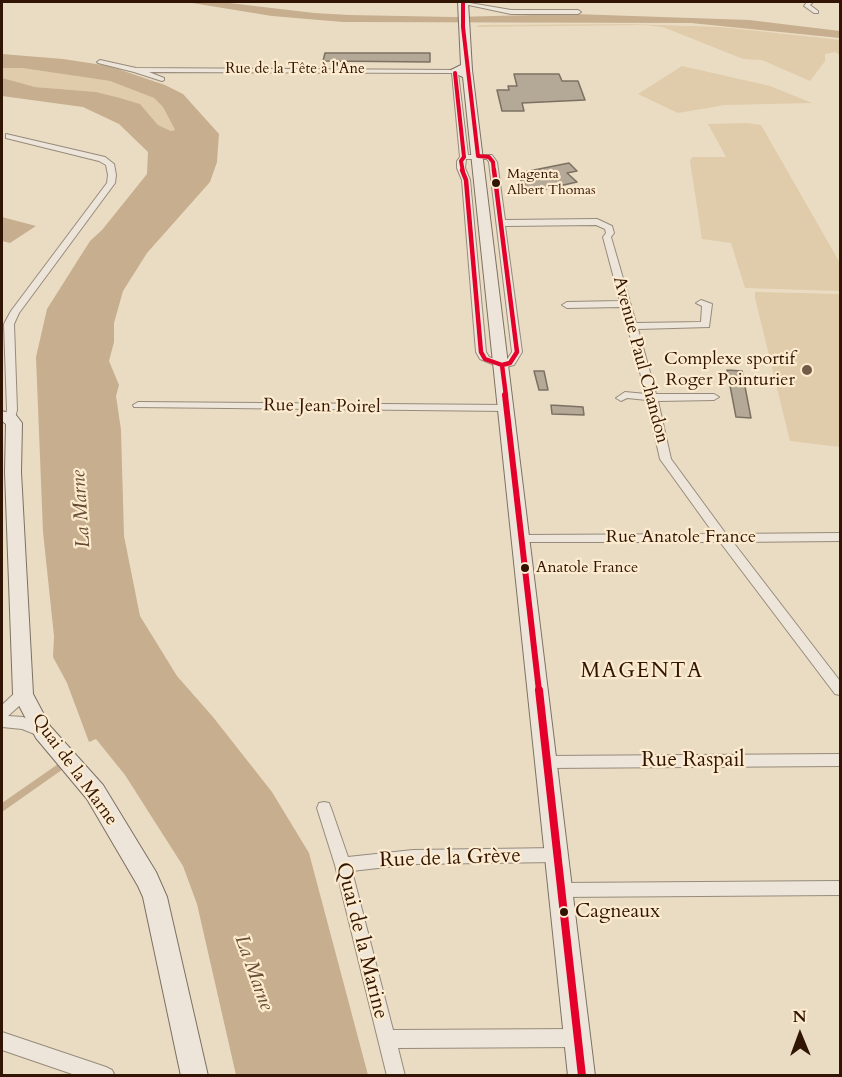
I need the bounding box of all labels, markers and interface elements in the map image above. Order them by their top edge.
street label: Rue de la Tête à l'Ane [225,61,365,79]
place label: Magenta Albert Thomas [507,167,596,200]
marker: Magenta Albert Thomas [490,177,502,189]
street label: Avenue Paul Chandon [607,274,673,446]
place label: Complexe sportif Roger Pointurier [664,349,795,392]
marker: Complexe sportif Roger Pointurier [800,363,814,377]
street label: Rue Jean Poirel [263,395,381,419]
water label: La Marne [67,469,97,549]
street label: Rue Anatole France [606,527,756,549]
place label: Anatole France [536,558,638,578]
marker: Anatole France [519,562,531,574]
district label: MAGENTA [580,659,704,685]
street label: Quai de la Marne [26,710,122,830]
street label: Rue Raspail [641,748,745,774]
street label: Rue de la Grève [379,844,521,874]
street label: Quai de la Marine [329,860,393,1022]
place label: Cagneaux [575,900,660,924]
marker: Cagneaux [558,906,570,918]
water label: La Marne [228,932,278,1014]
north arrow [770,1005,830,1065]
text: N [793,1006,807,1028]

